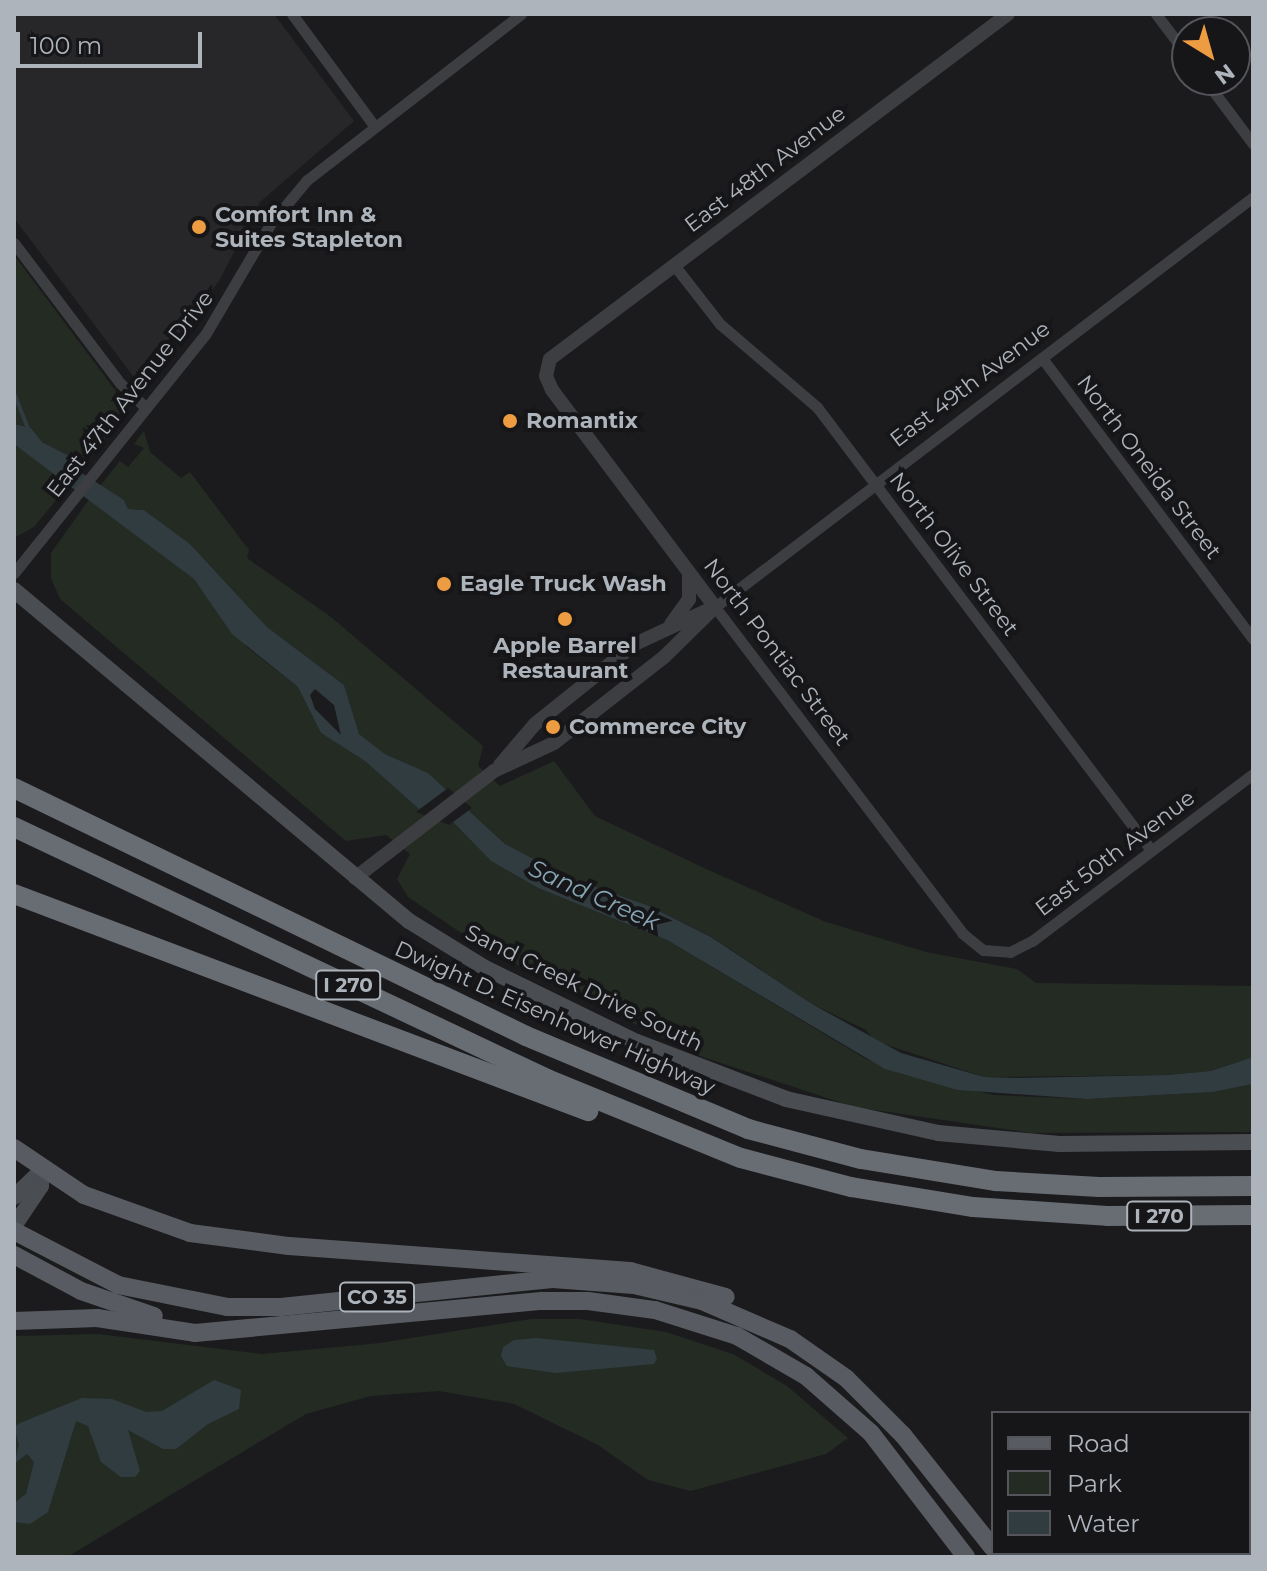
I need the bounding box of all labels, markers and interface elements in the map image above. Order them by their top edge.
scale bar [20,16,206,66]
north arrow [1171,16,1251,96]
text: 100 m [30,31,102,60]
text: N [1209,58,1240,90]
street label: East 48th Avenue [679,100,851,238]
place label: Comfort Inn & Suites Stapleton [215,201,403,252]
marker: Comfort Inn & Suites Stapleton [190,218,208,236]
street label: East 47th Avenue Drive [41,285,219,503]
street label: East 49th Avenue [885,315,1055,453]
street label: North Oneida Street [1071,370,1227,564]
place label: Romantix [526,408,638,434]
marker: Romantix [501,412,519,430]
street label: North Olive Street [884,467,1024,641]
street label: North Pontiac Street [698,553,856,751]
place label: Eagle Truck Wash [460,571,667,597]
marker: Eagle Truck Wash [435,575,453,593]
marker: Apple Barrel Restaurant [556,610,574,628]
place label: Apple Barrel Restaurant [493,632,637,684]
place label: Commerce City [569,714,746,740]
marker: Commerce City [544,718,562,736]
street label: East 50th Avenue [1030,784,1200,922]
water label: Sand Creek [524,853,664,937]
street label: Sand Creek Drive South [461,919,707,1057]
street label: Dwight D. Eisenhower Highway [391,935,719,1101]
road number: I 270 [314,969,382,1001]
road number: I 270 [1125,1200,1193,1232]
road number: CO 35 [339,1281,415,1313]
legend [991,1411,1251,1555]
text: Road [1067,1429,1130,1458]
text: Park [1067,1469,1122,1498]
text: Water [1067,1509,1140,1538]

